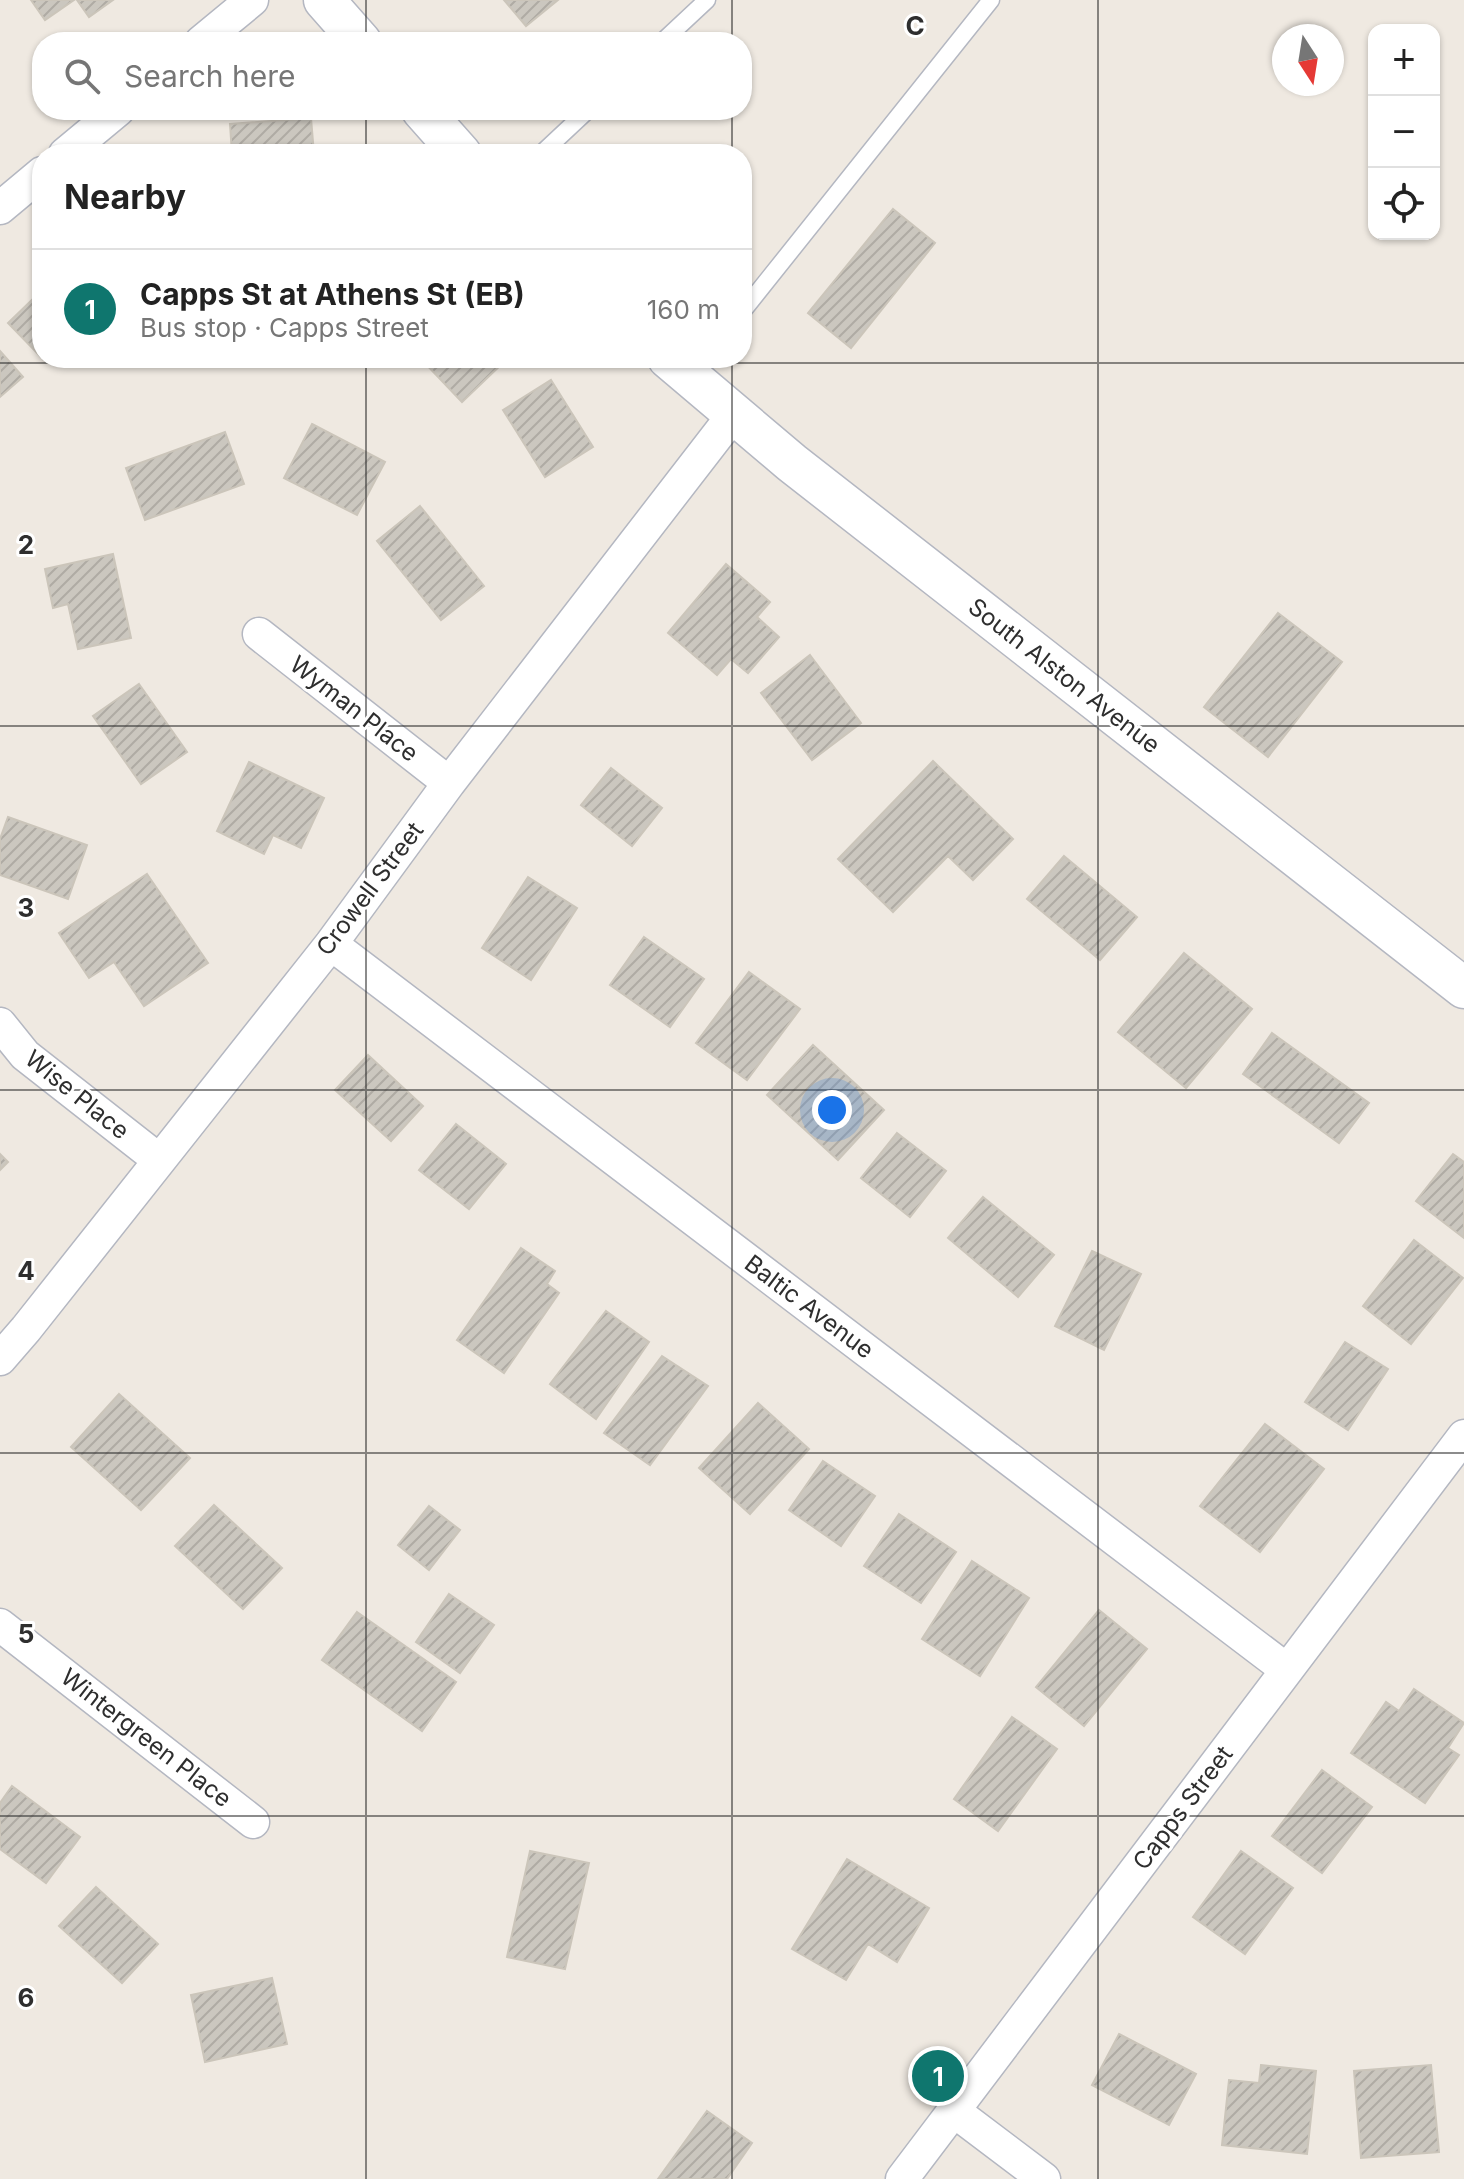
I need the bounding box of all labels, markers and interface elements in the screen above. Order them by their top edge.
text: C [905,10,925,41]
north arrow [1272,24,1344,96]
map controls [1368,24,1440,240]
button: + [1368,24,1440,96]
search box [32,32,752,120]
icon: search [60,54,104,98]
text: Search here [124,58,296,94]
button: − [1368,96,1440,168]
button: locate [1368,168,1440,240]
text: Nearby [64,176,186,217]
text: Capps St at Athens St (EB) [140,276,525,312]
text: 1 [84,294,96,325]
text: 160 m [647,294,720,325]
text: Bus stop · Capps Street [140,312,429,343]
text: 2 [18,529,34,560]
street label: South Alston Avenue [963,592,1166,759]
street label: Wyman Place [284,649,424,768]
street label: Crowell Street [310,816,429,961]
text: 3 [18,892,34,923]
street label: Wise Place [20,1044,135,1145]
your location [812,1090,852,1130]
street label: Baltic Avenue [739,1249,879,1364]
text: 4 [17,1255,35,1286]
text: 5 [18,1618,34,1649]
street label: Wintergreen Place [55,1662,237,1813]
street label: Capps Street [1127,1740,1239,1875]
text: 6 [18,1982,34,2013]
pin: 1 [912,2046,964,2106]

